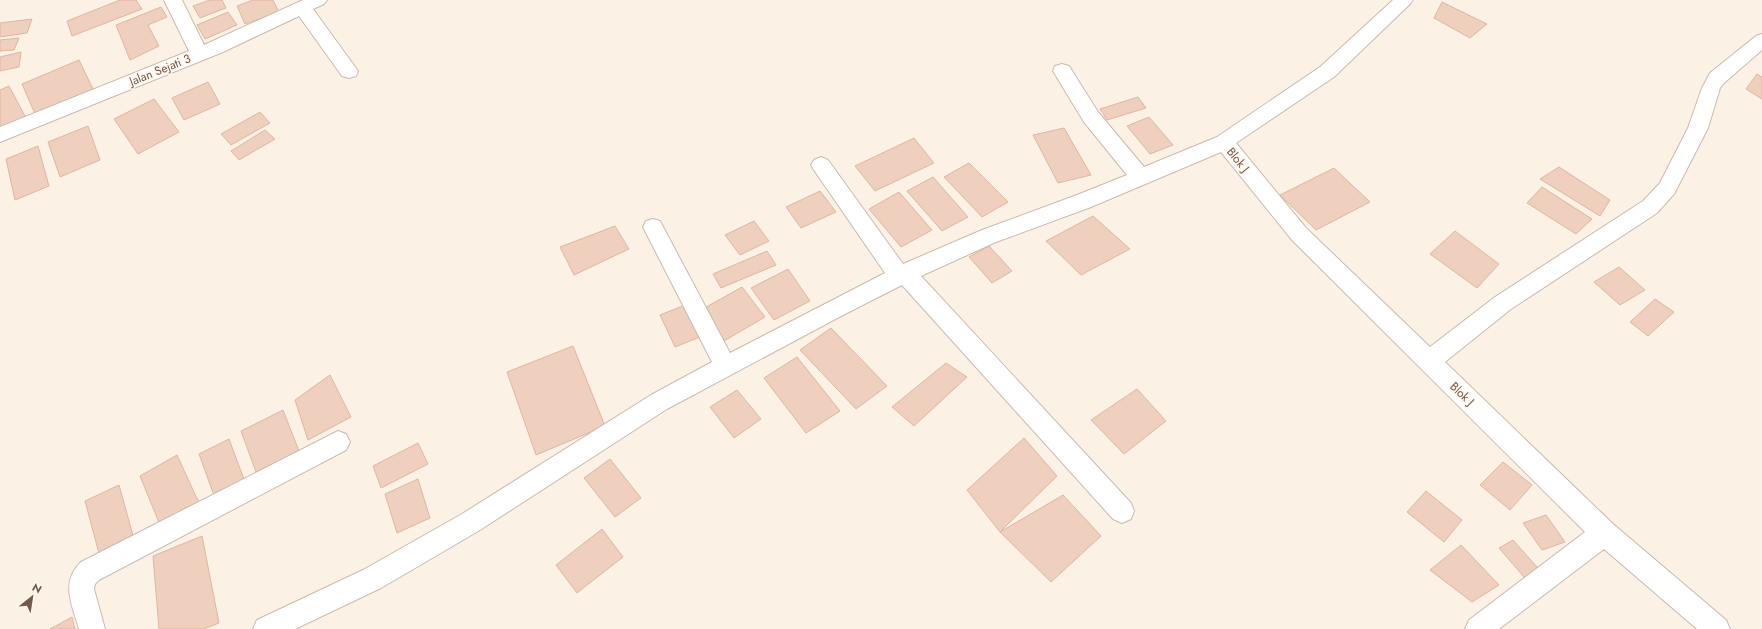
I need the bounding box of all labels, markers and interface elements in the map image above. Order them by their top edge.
street label: Jalan Sejati 3 [125,49,194,91]
street label: Blok J [1222,144,1254,176]
street label: Blok J [1446,378,1478,410]
north arrow [12,577,52,617]
text: N [29,579,45,597]

